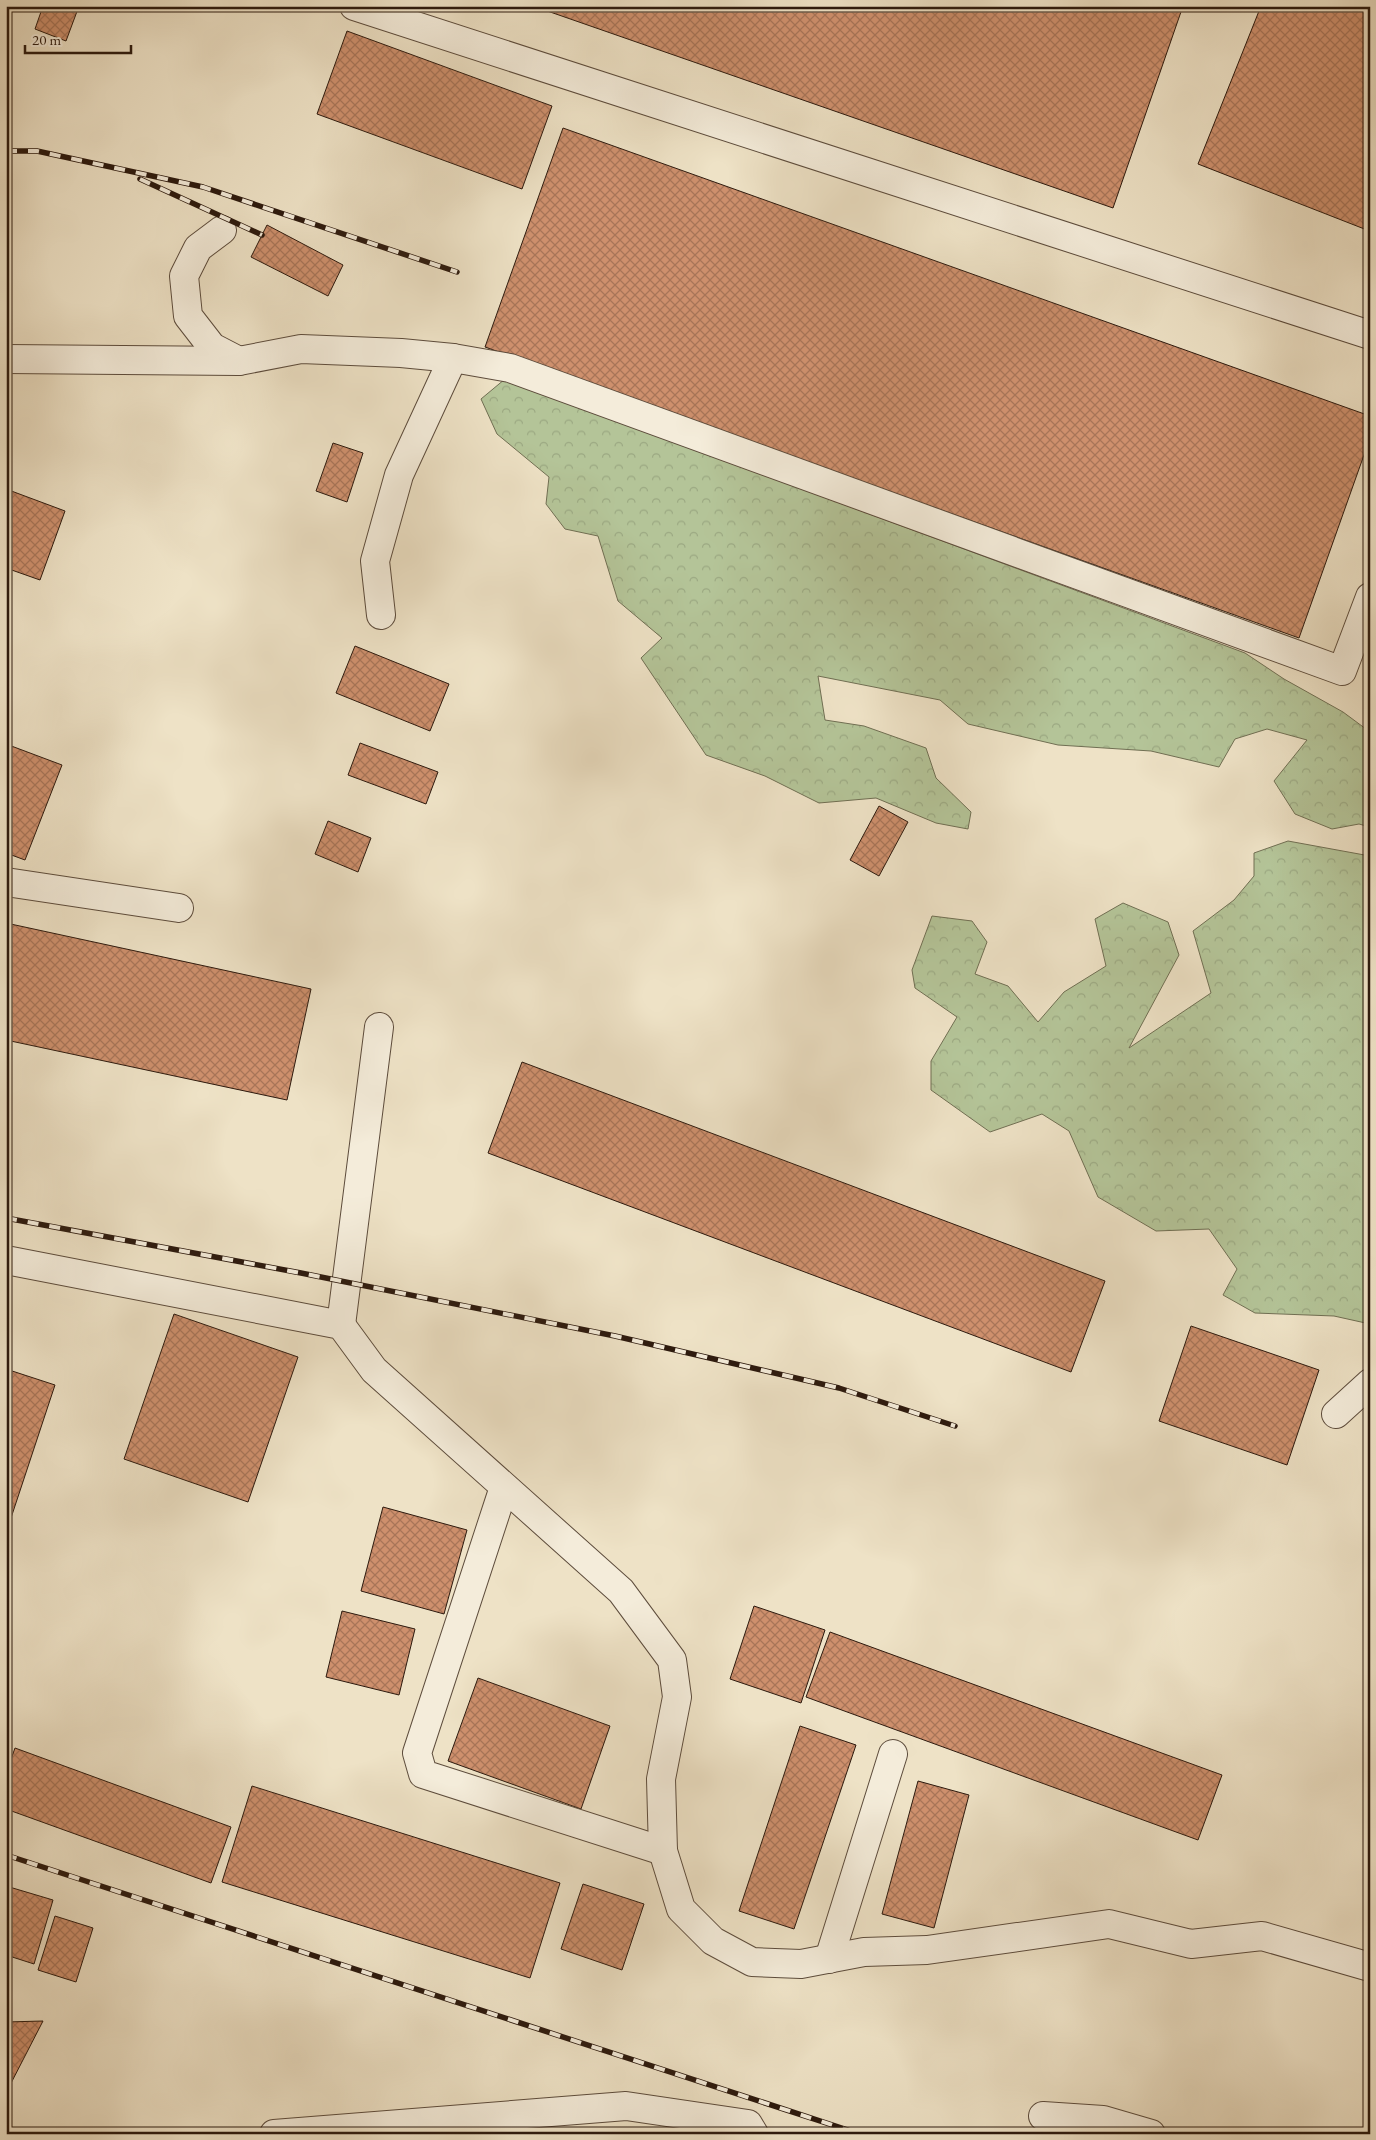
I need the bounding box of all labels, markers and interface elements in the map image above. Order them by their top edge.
scale bar [25,22,131,54]
text: 20 m [32,30,61,49]

